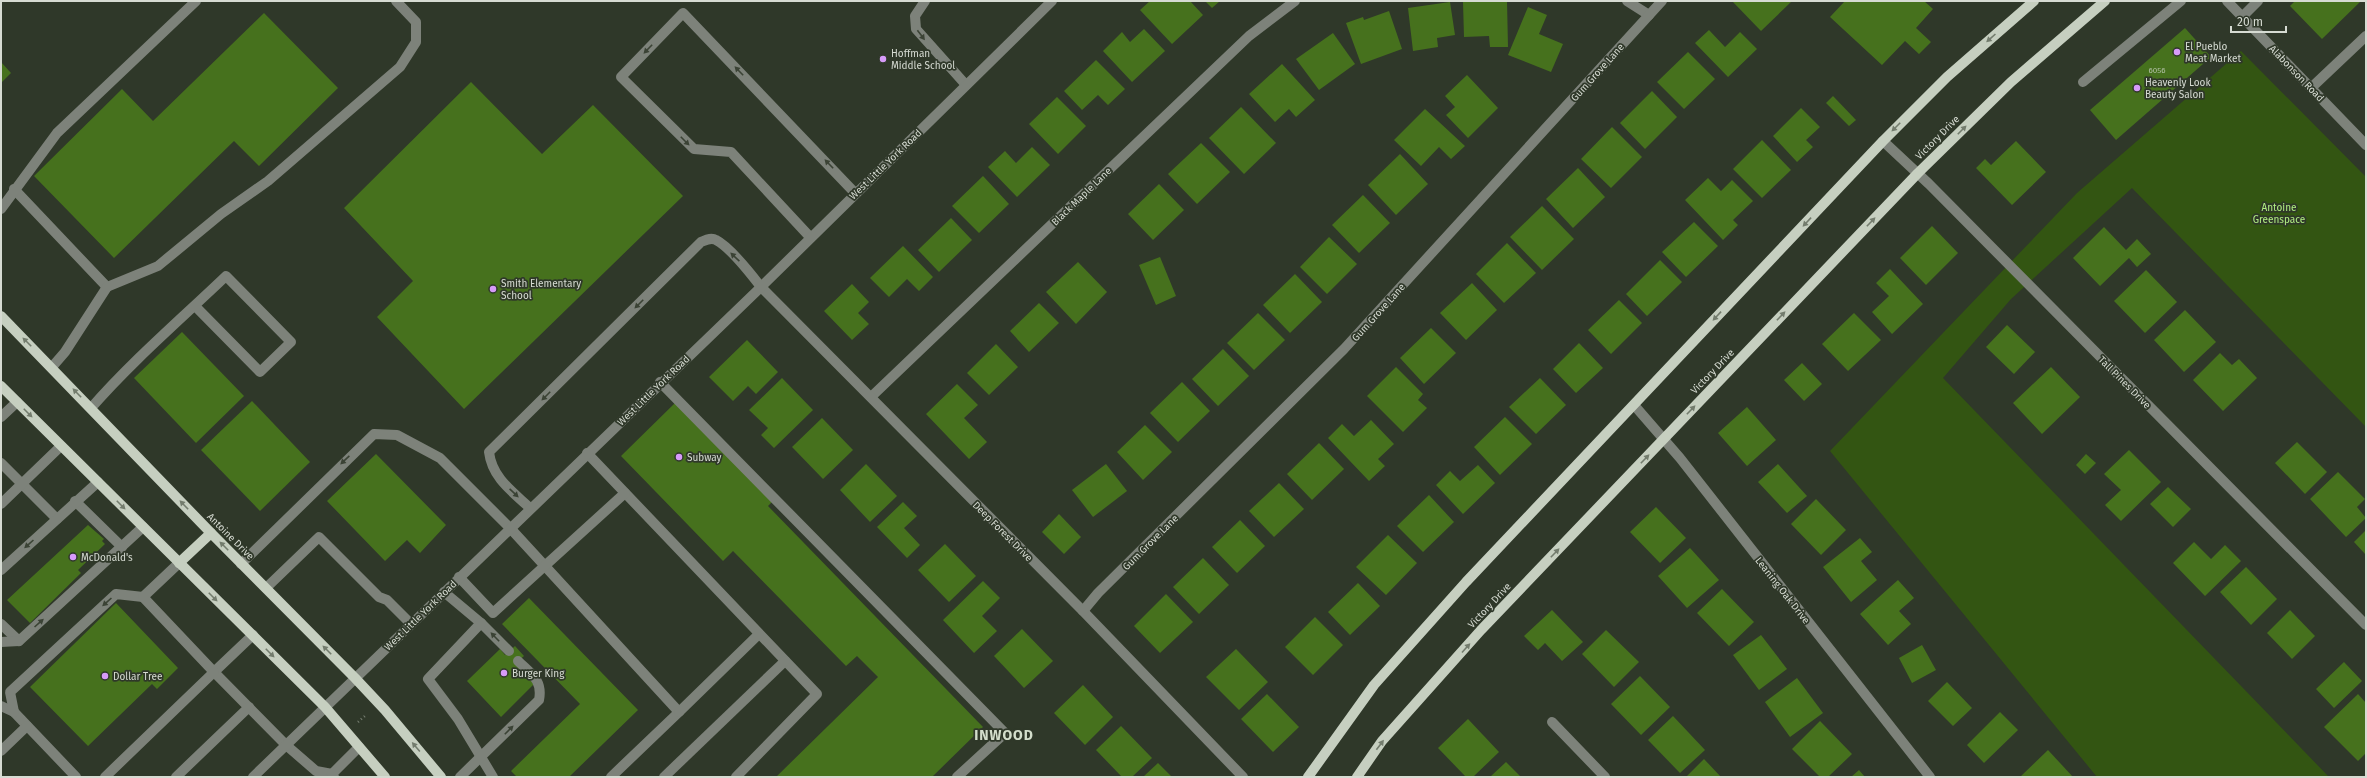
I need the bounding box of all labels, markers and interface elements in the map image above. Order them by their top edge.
scale bar [2231,8,2286,34]
text: 20 m [2237,15,2263,29]
one-way arrow [917,30,925,41]
one-way arrow [1986,33,1995,42]
street label: Gum Grove Lane [1569,41,1627,104]
place label: El Pueblo Meat Market [2185,41,2241,65]
street label: Alabonson Road [2266,43,2326,104]
one-way arrow [643,44,653,54]
marker: El Pueblo Meat Market [2172,47,2182,57]
place label: Hoffman Middle School [891,48,955,72]
marker: Hoffman Middle School [878,54,888,64]
one-way arrow [734,66,743,76]
house number: 6056 [2149,66,2166,75]
place label: Heavenly Look Beauty Salon [2145,77,2211,101]
marker: Heavenly Look Beauty Salon [2132,83,2142,93]
street label: Victory Drive [1913,113,1962,162]
one-way arrow [1891,123,1901,132]
one-way arrow [1957,125,1967,135]
street label: West Little York Road [847,127,924,202]
one-way arrow [680,136,690,146]
one-way arrow [824,159,833,169]
street label: Black Maple Lane [1049,165,1114,228]
park label: Antoine Greenspace [2253,202,2305,226]
one-way arrow [1802,217,1811,227]
one-way arrow [1866,217,1876,227]
one-way arrow [730,253,740,262]
place label: Smith Elementary School [501,278,581,302]
street label: Gum Grove Lane [1350,281,1408,344]
marker: Smith Elementary School [488,284,498,294]
one-way arrow [634,299,644,309]
one-way arrow [1713,311,1722,321]
one-way arrow [1776,311,1786,321]
one-way arrow [22,337,32,347]
street label: Victory Drive [1688,347,1737,396]
street label: West Little York Road [615,353,692,428]
street label: Tall Pines Drive [2096,354,2153,411]
one-way arrow [73,388,82,399]
one-way arrow [541,391,551,401]
one-way arrow [1686,406,1695,415]
one-way arrow [24,409,33,418]
marker: Subway [674,452,684,462]
place label: Subway [687,452,722,464]
one-way arrow [1640,454,1649,464]
one-way arrow [340,455,350,465]
one-way arrow [509,488,519,498]
street label: Deep Forest Drive [970,499,1035,564]
one-way arrow [116,500,126,510]
one-way arrow [179,500,189,510]
street label: Antoine Drive [204,511,256,563]
street label: Gum Grove Lane [1120,512,1181,573]
one-way arrow [24,540,35,549]
one-way arrow [219,542,229,551]
one-way arrow [1550,548,1560,558]
marker: McDonald's [68,552,78,562]
place label: McDonald's [81,552,133,564]
street label: Leaning Oak Drive [1752,555,1812,626]
street label: West Little York Road [382,578,459,653]
street label: Victory Drive [1466,581,1514,631]
one-way arrow [208,592,218,601]
one-way arrow [102,597,112,607]
one-way arrow [34,618,44,627]
one-way arrow [490,632,500,642]
one-way arrow [1461,643,1470,653]
one-way arrow [322,645,332,655]
one-way arrow [266,648,275,658]
marker: Burger King [499,668,509,678]
place label: Burger King [512,668,565,680]
marker: Dollar Tree [100,671,110,681]
place label: Dollar Tree [113,671,162,683]
one-way arrow [504,725,514,735]
district label: INWOOD [974,727,1034,744]
one-way arrow [1376,740,1384,751]
one-way arrow [411,742,420,752]

